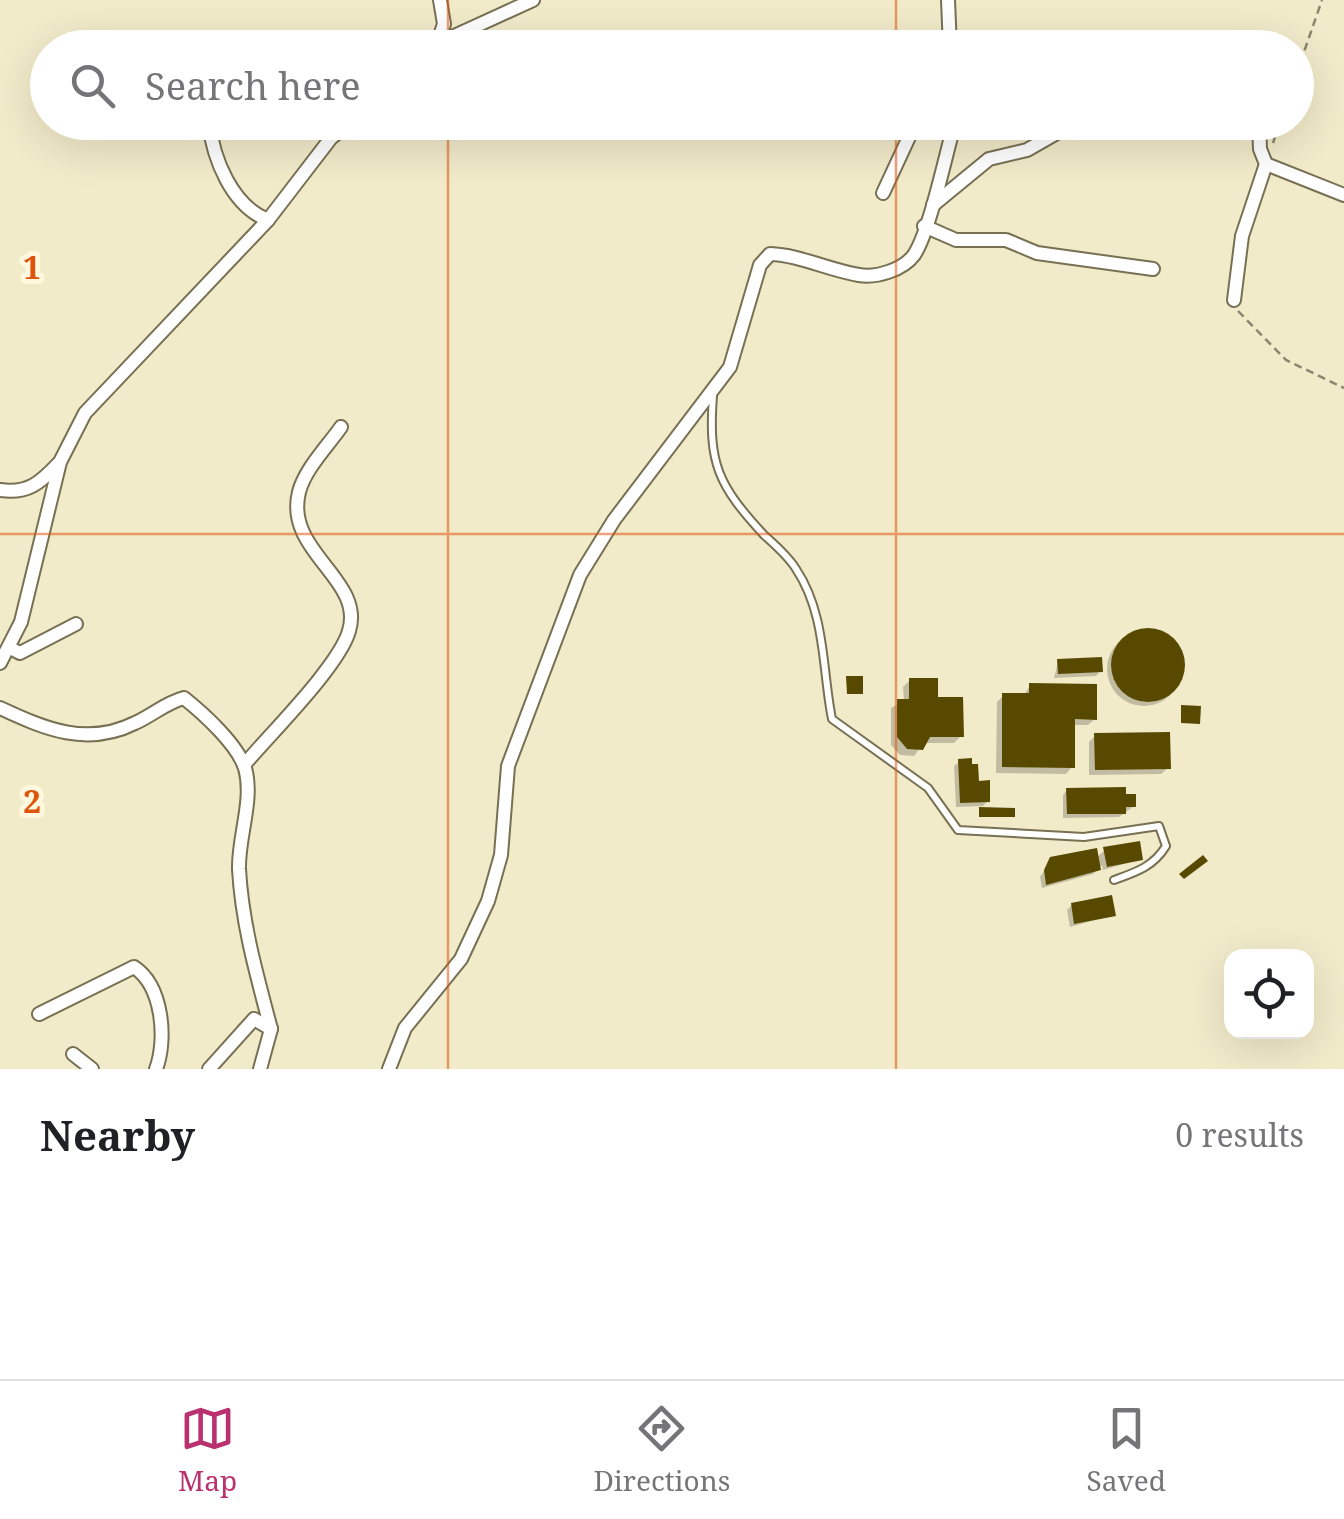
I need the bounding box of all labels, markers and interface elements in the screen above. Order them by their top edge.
search box [30,30,1314,140]
icon: search [65,58,120,113]
text: Search here [145,59,361,111]
text: 1 [23,245,41,288]
text: 2 [23,779,41,822]
map controls [1224,949,1314,1039]
button: locate [1224,949,1314,1039]
text: Nearby [40,1106,195,1163]
text: 0 results [1175,1113,1304,1156]
tab: Map [178,1401,237,1499]
tab: Directions [593,1401,730,1499]
tab: Saved [1087,1401,1166,1499]

